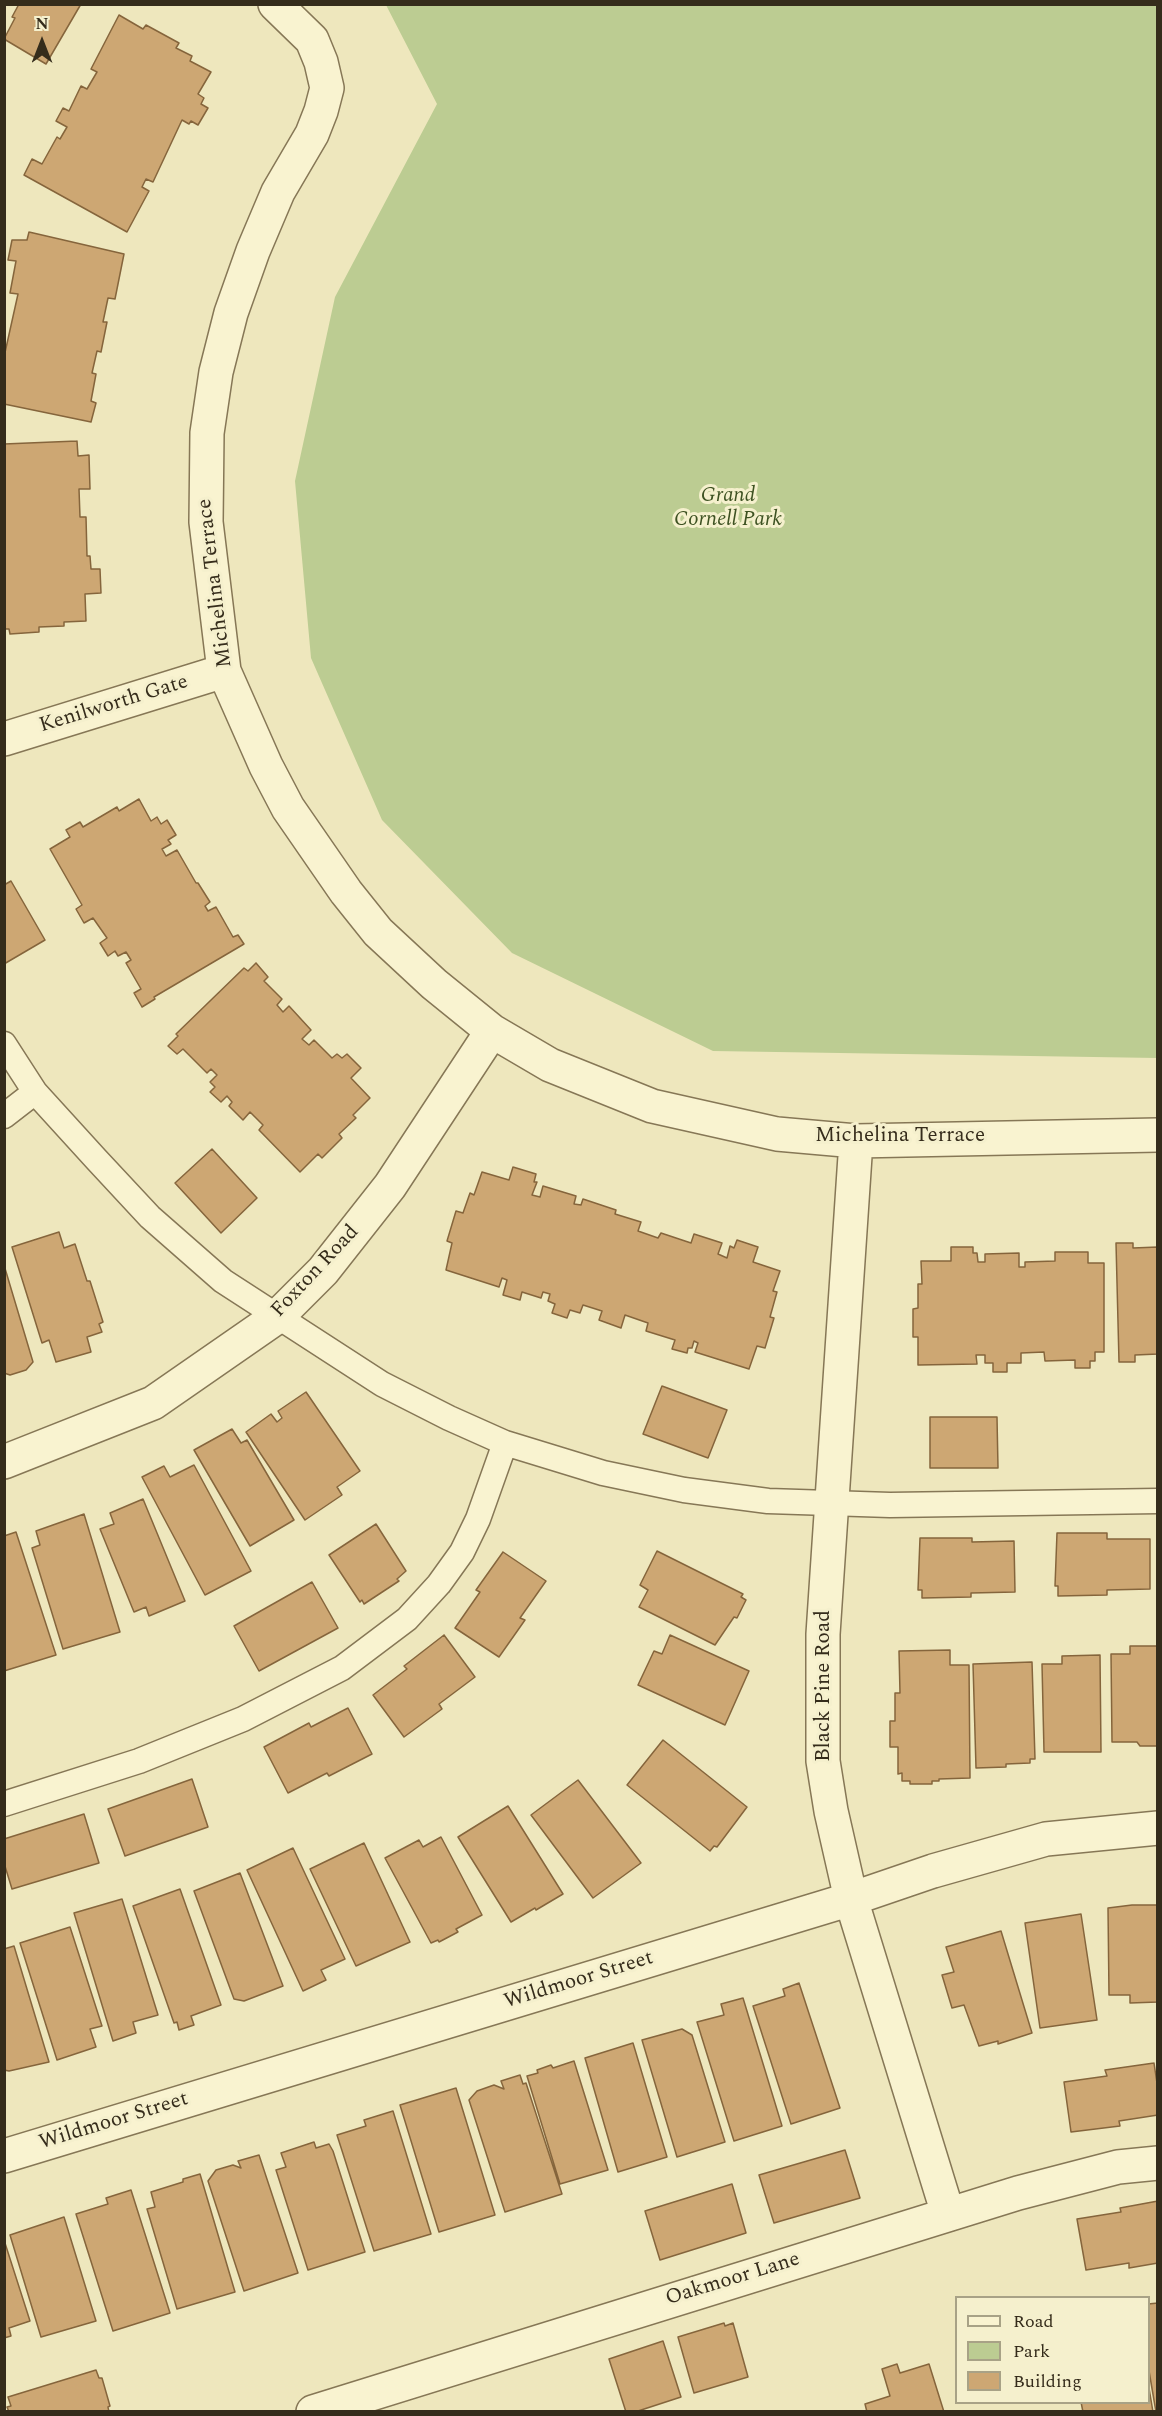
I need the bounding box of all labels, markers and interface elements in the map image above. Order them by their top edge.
north arrow [12,12,72,72]
text: N [35,12,49,36]
park label: Grand Cornell Park [674,484,782,534]
street label: Michelina Terrace [193,497,239,669]
street label: Kenilworth Gate [37,670,191,740]
street label: Michelina Terrace [815,1124,985,1150]
street label: Foxton Road [267,1220,365,1324]
street label: Black Pine Road [812,1610,838,1762]
street label: Wildmoor Street [501,1946,657,2016]
street label: Wildmoor Street [36,2087,192,2157]
street label: Oakmoor Lane [663,2248,803,2312]
legend [955,2296,1150,2404]
text: Road [1013,2308,1054,2335]
text: Park [1013,2338,1050,2365]
text: Building [1013,2368,1082,2395]

